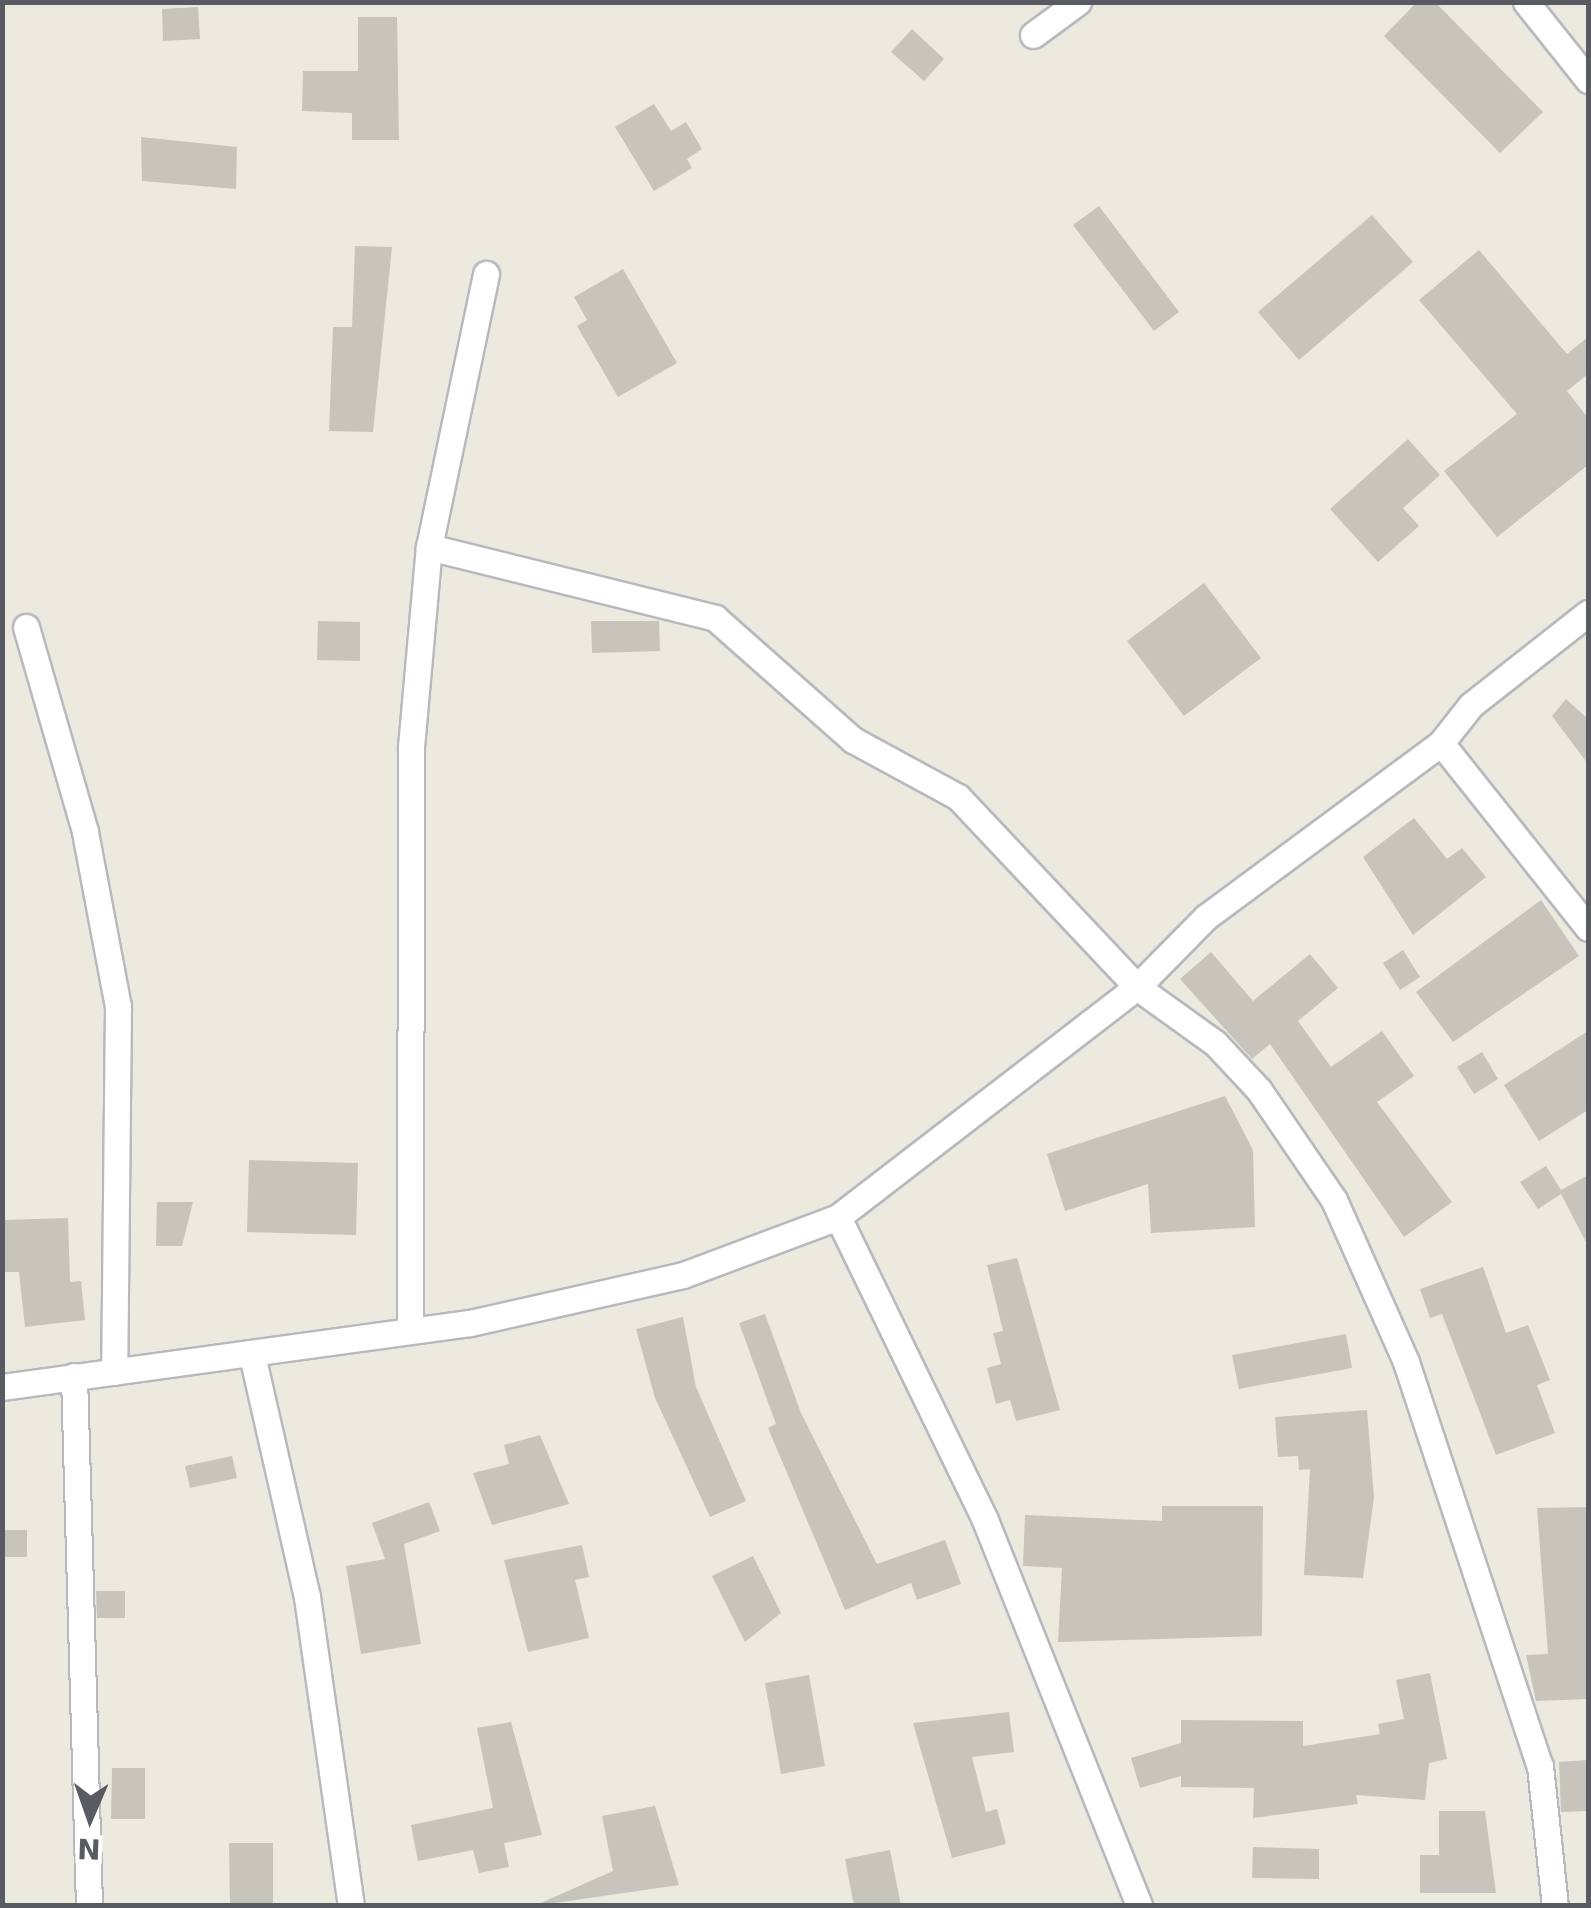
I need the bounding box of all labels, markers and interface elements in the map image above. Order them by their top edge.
north arrow [40,1768,140,1868]
text: N [77,1832,101,1865]

